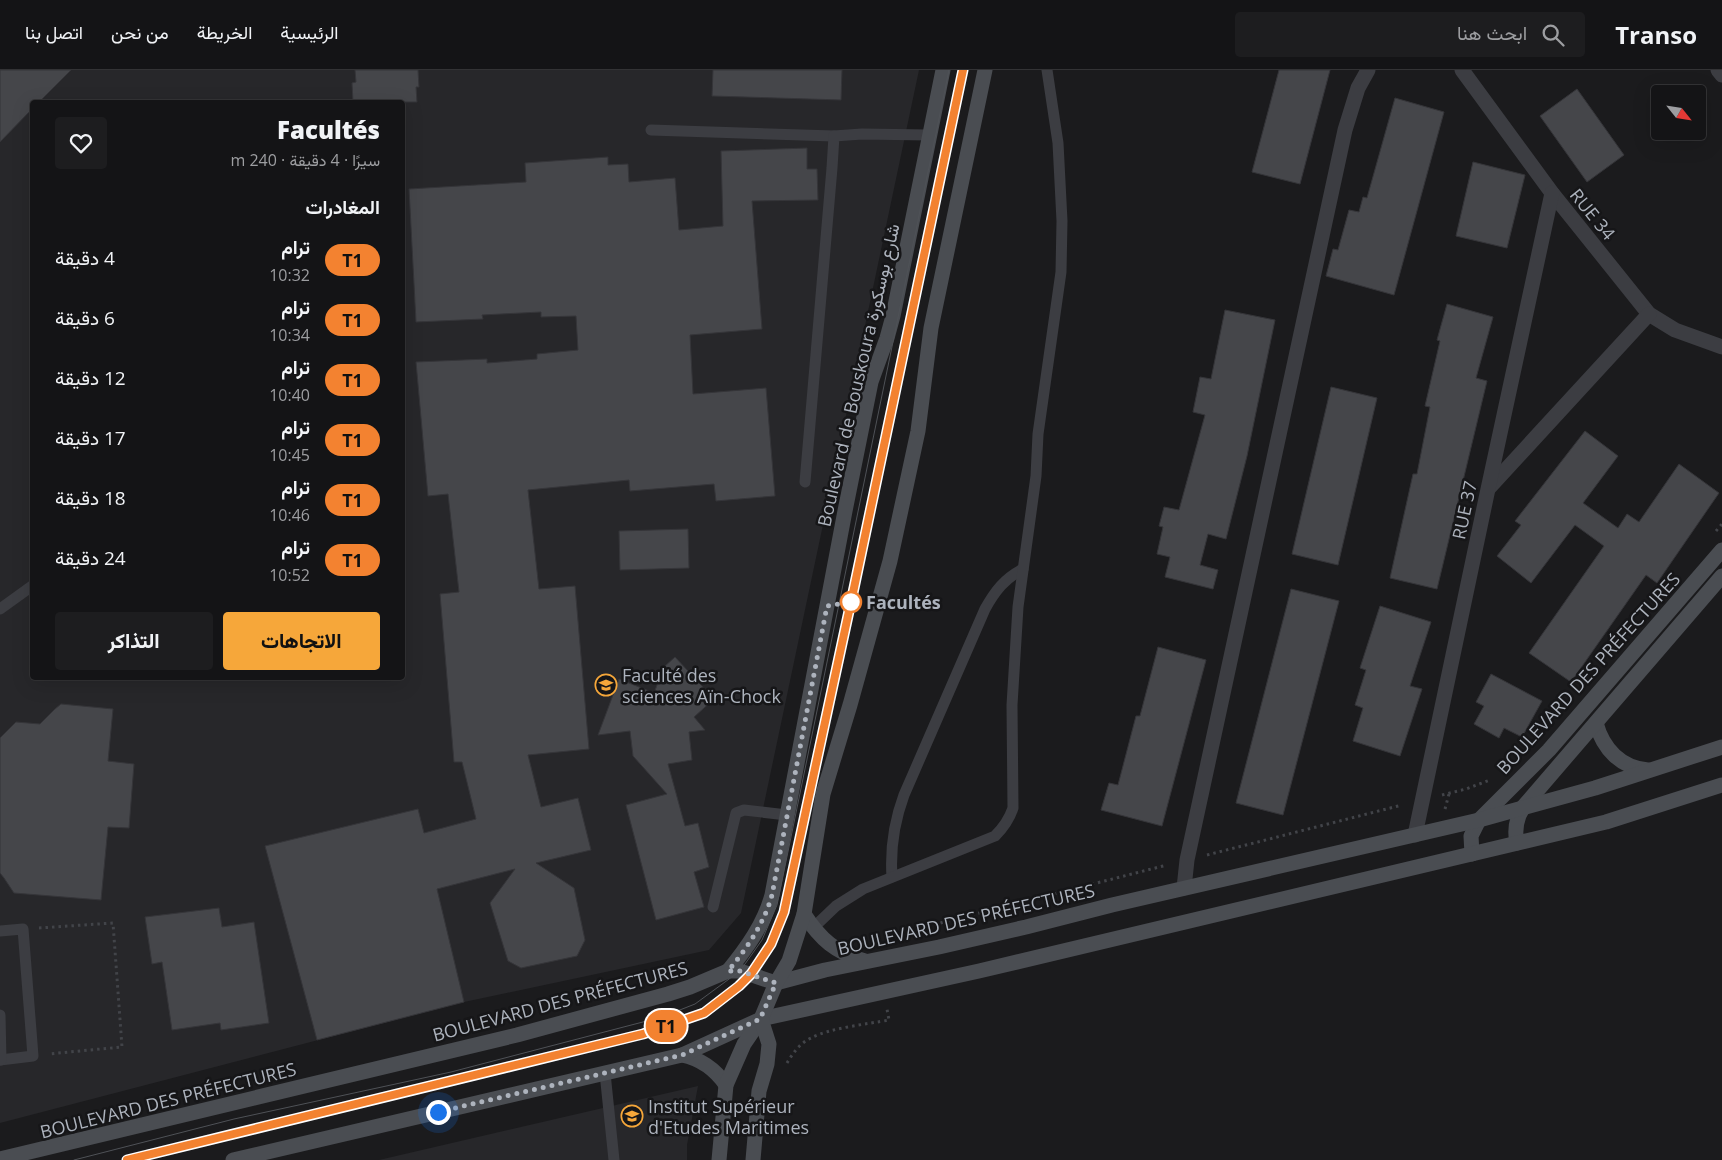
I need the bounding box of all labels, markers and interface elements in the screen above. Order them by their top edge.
search box [1235,12,1585,57]
text: Transo [1615,18,1697,51]
text: اتصل بنا [25,20,83,44]
text: من نحن [111,20,169,44]
text: الخريطة [197,20,252,44]
text: الرئيسية [280,20,339,44]
text: ابحث هنا [1457,20,1527,46]
icon: search [1539,21,1567,49]
north arrow [1651,85,1706,140]
map controls [1651,85,1706,140]
text: Facultés [277,113,380,146]
button: heart [55,117,107,169]
text: سيرًا · 4 دقيقة · 240 m [230,149,380,171]
street label: RUE 34 [1565,183,1621,245]
text: المغادرات [305,194,380,220]
street label: Boulevard de Bouskoura شارع بوسكورة [811,221,906,529]
text: ترام [281,234,310,260]
text: 4 دقيقة [55,245,115,271]
text: T1 [342,248,363,272]
text: 10:32 [269,264,310,286]
text: ترام [281,294,310,320]
text: 6 دقيقة [55,305,115,331]
text: T1 [342,308,363,332]
text: 10:34 [269,324,310,346]
text: ترام [281,354,310,380]
text: 12 دقيقة [55,365,126,391]
text: T1 [342,368,363,392]
text: 10:40 [269,384,310,406]
text: ترام [281,414,310,440]
text: 17 دقيقة [55,425,126,451]
text: T1 [342,428,363,452]
text: 10:45 [269,444,310,466]
text: ترام [281,474,310,500]
street label: RUE 37 [1446,478,1482,542]
text: 18 دقيقة [55,485,126,511]
text: T1 [342,488,363,512]
text: 10:46 [269,504,310,526]
text: ترام [281,534,310,560]
text: 24 دقيقة [55,545,126,571]
text: T1 [342,548,363,572]
text: 10:52 [269,564,310,586]
street label: BOULEVARD DES PRÉFECTURES [1491,567,1685,779]
place label: Facultés [866,590,941,614]
marker: Facultés [840,591,862,613]
button: التذاكر [55,612,213,670]
button: الاتجاهات [223,612,380,670]
place label: Faculté des sciences Aïn-Chock [622,663,781,708]
school or university icon: Faculté des sciences Aïn-Chock [594,673,618,697]
street label: BOULEVARD DES PRÉFECTURES [835,878,1097,960]
street label: BOULEVARD DES PRÉFECTURES [430,955,690,1047]
line badge: T1 [644,1010,688,1042]
text: T1 [656,1014,676,1038]
street label: BOULEVARD DES PRÉFECTURES [37,1056,299,1143]
place label: Institut Supérieur d'Etudes Maritimes [648,1094,809,1139]
your location [426,1100,451,1125]
school or university icon: Institut Supérieur d'Etudes Maritimes [620,1104,644,1128]

